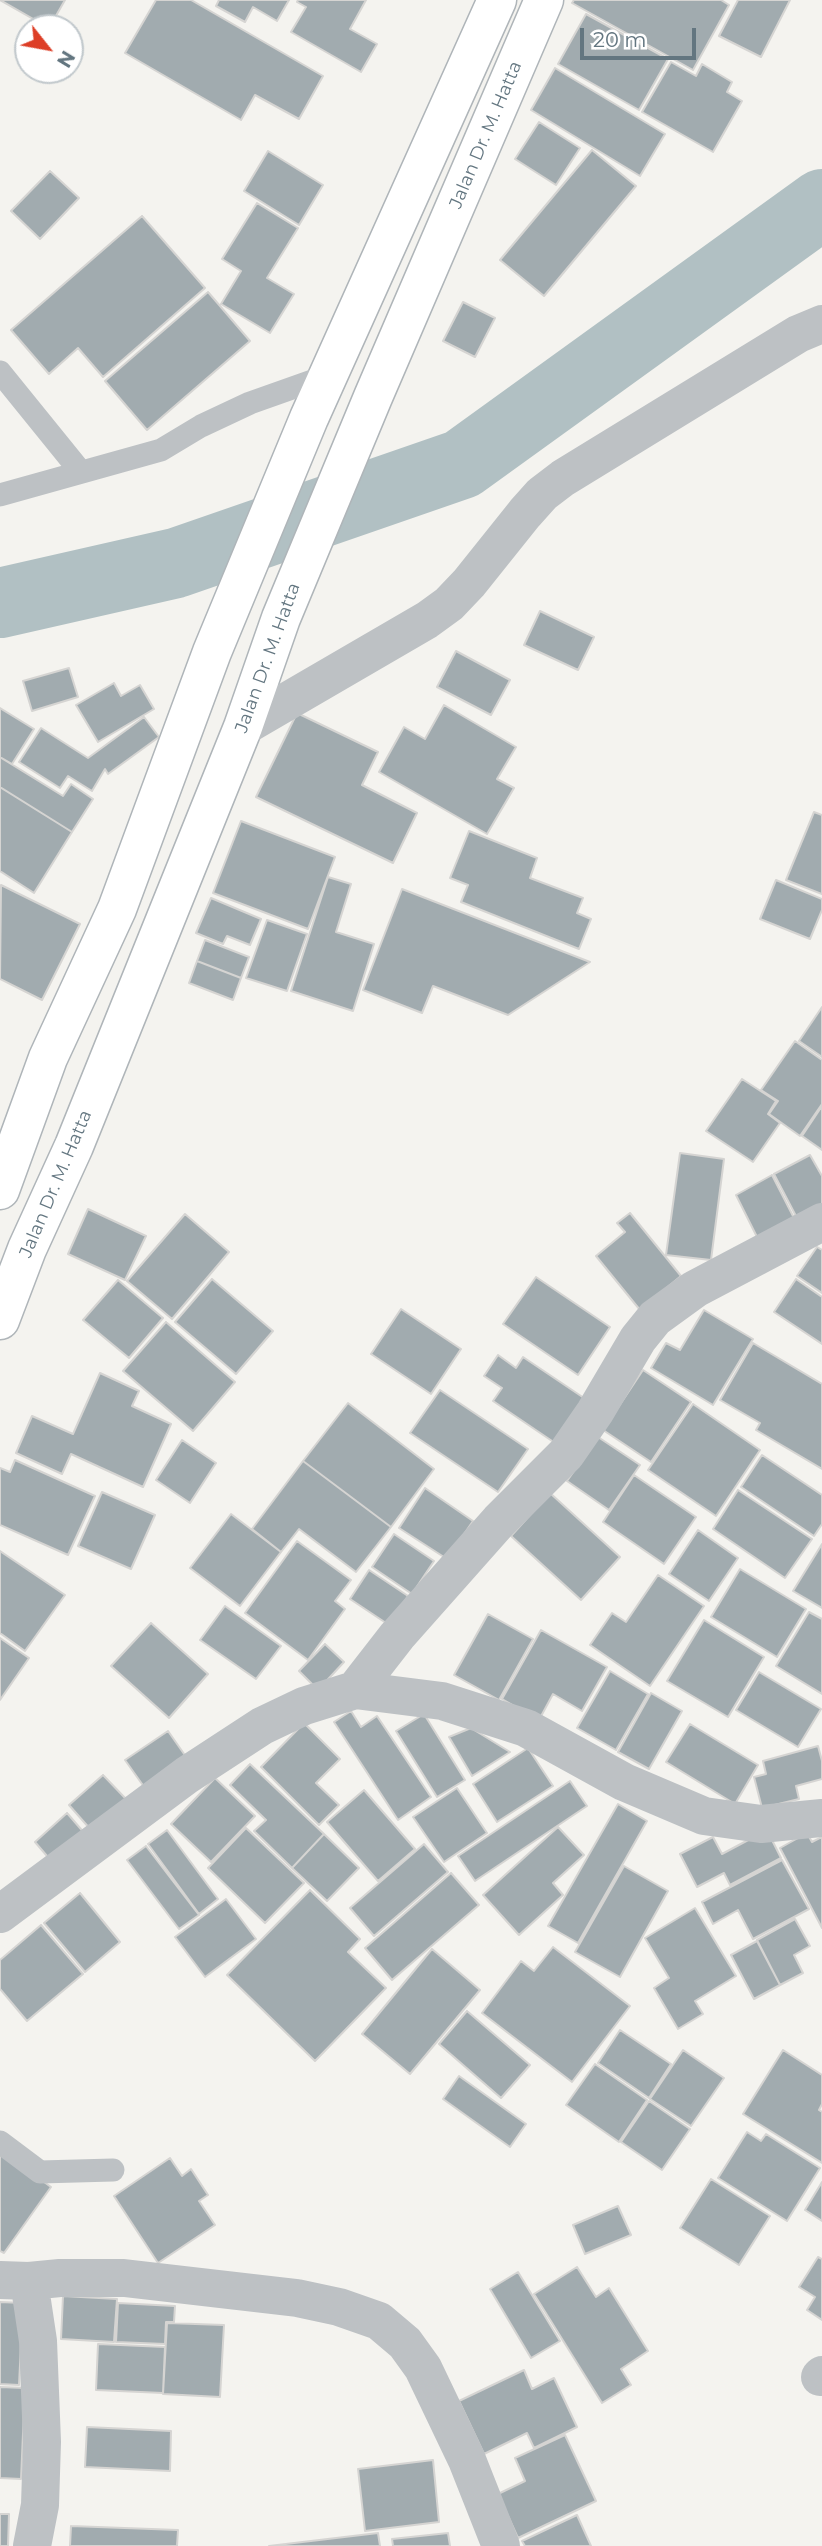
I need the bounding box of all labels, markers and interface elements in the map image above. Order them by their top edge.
north arrow [14,14,84,84]
scale bar [584,14,700,58]
text: 20 m [593,27,647,52]
text: N [52,47,80,72]
street label: Jalan Dr. M. Hatta [445,58,527,212]
street label: Jalan Dr. M. Hatta [231,580,305,736]
street label: Jalan Dr. M. Hatta [15,1107,97,1261]

